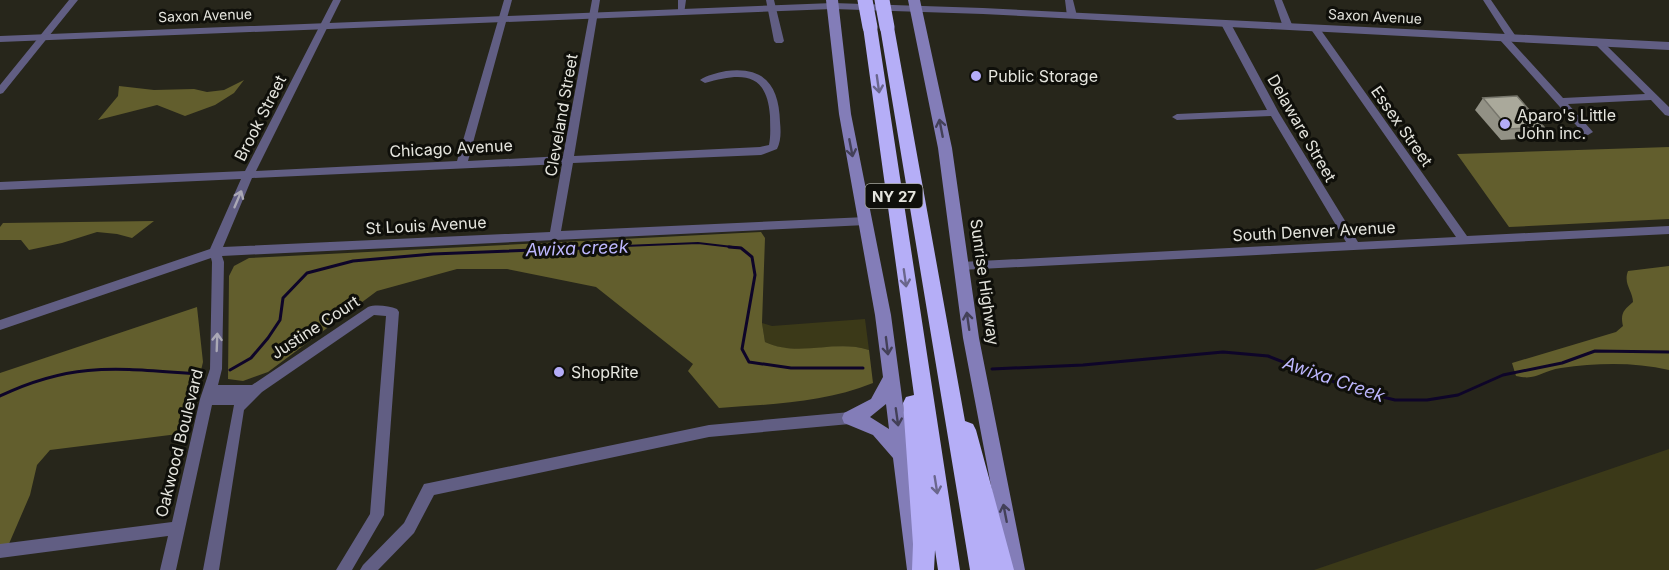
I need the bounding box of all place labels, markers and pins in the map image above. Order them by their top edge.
place label: Public Storage [988,66,1098,86]
marker: Public Storage [969,69,983,83]
place label: Aparo's Little John inc. [1517,105,1616,143]
marker: Aparo's Little John inc. [1498,117,1512,131]
place label: ShopRite [571,362,639,382]
marker: ShopRite [552,365,566,379]

